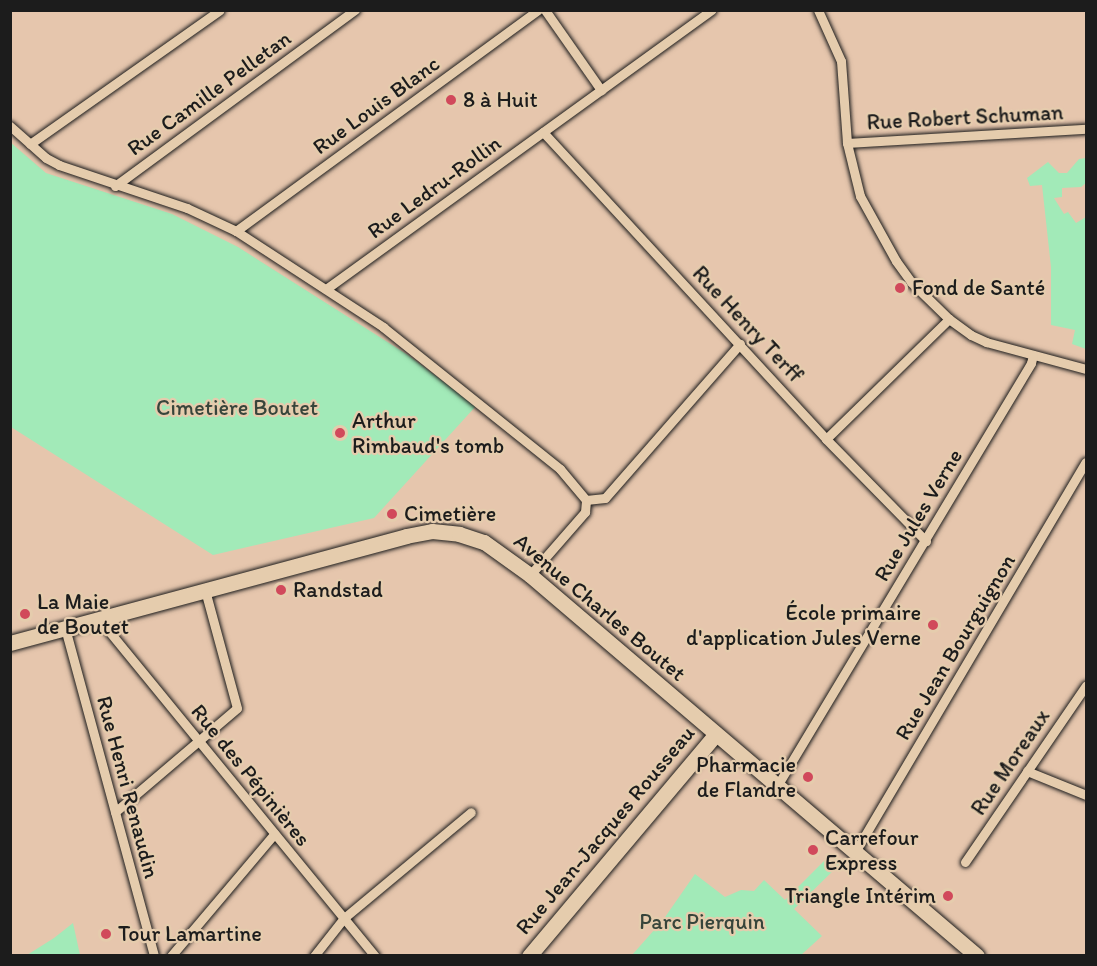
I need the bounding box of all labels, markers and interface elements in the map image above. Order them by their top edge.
street label: Rue Camille Pelletan [122,25,296,161]
street label: Rue Louis Blanc [308,50,444,160]
place label: 8 à Huit [463,87,538,113]
marker: 8 à Huit [444,93,458,107]
street label: Rue Robert Schuman [866,99,1064,135]
street label: Rue Ledru-Rollin [362,130,506,244]
street label: Rue Henry Terff [688,261,808,387]
place label: Fond de Santé [912,275,1045,301]
marker: Fond de Santé [893,281,907,295]
park label: Cimetière Boutet [156,395,318,421]
place label: Arthur Rimbaud's tomb [352,407,503,458]
marker: Arthur Rimbaud's tomb [333,426,347,440]
street label: Rue Jules Verne [868,445,968,585]
place label: Cimetière [404,501,496,527]
marker: Cimetière [385,507,399,521]
street label: Avenue Charles Boutet [509,528,691,686]
street label: Rue Jean Bourguignon [889,549,1021,745]
place label: Randstad [293,577,383,603]
marker: Randstad [274,583,288,597]
place label: La Maie de Boutet [37,588,129,640]
place label: École primaire d'application Jules Verne [687,599,921,650]
marker: La Maie de Boutet [18,607,32,621]
marker: École primaire d'application Jules Verne [926,618,940,632]
street label: Rue Henri Renaudin [91,693,165,881]
street label: Rue des Pépinières [186,699,316,851]
street label: Rue Moreaux [965,704,1055,820]
street label: Rue Jean-Jacques Rousseau [510,720,700,940]
place label: Pharmacie de Flandre [696,751,796,802]
marker: Pharmacie de Flandre [801,770,815,784]
place label: Carrefour Express [825,824,918,876]
marker: Carrefour Express [806,843,820,857]
place label: Triangle Intérim [783,883,936,909]
marker: Triangle Intérim [941,889,955,903]
park label: Parc Pierquin [639,909,765,935]
place label: Tour Lamartine [118,921,262,947]
marker: Tour Lamartine [99,927,113,941]

